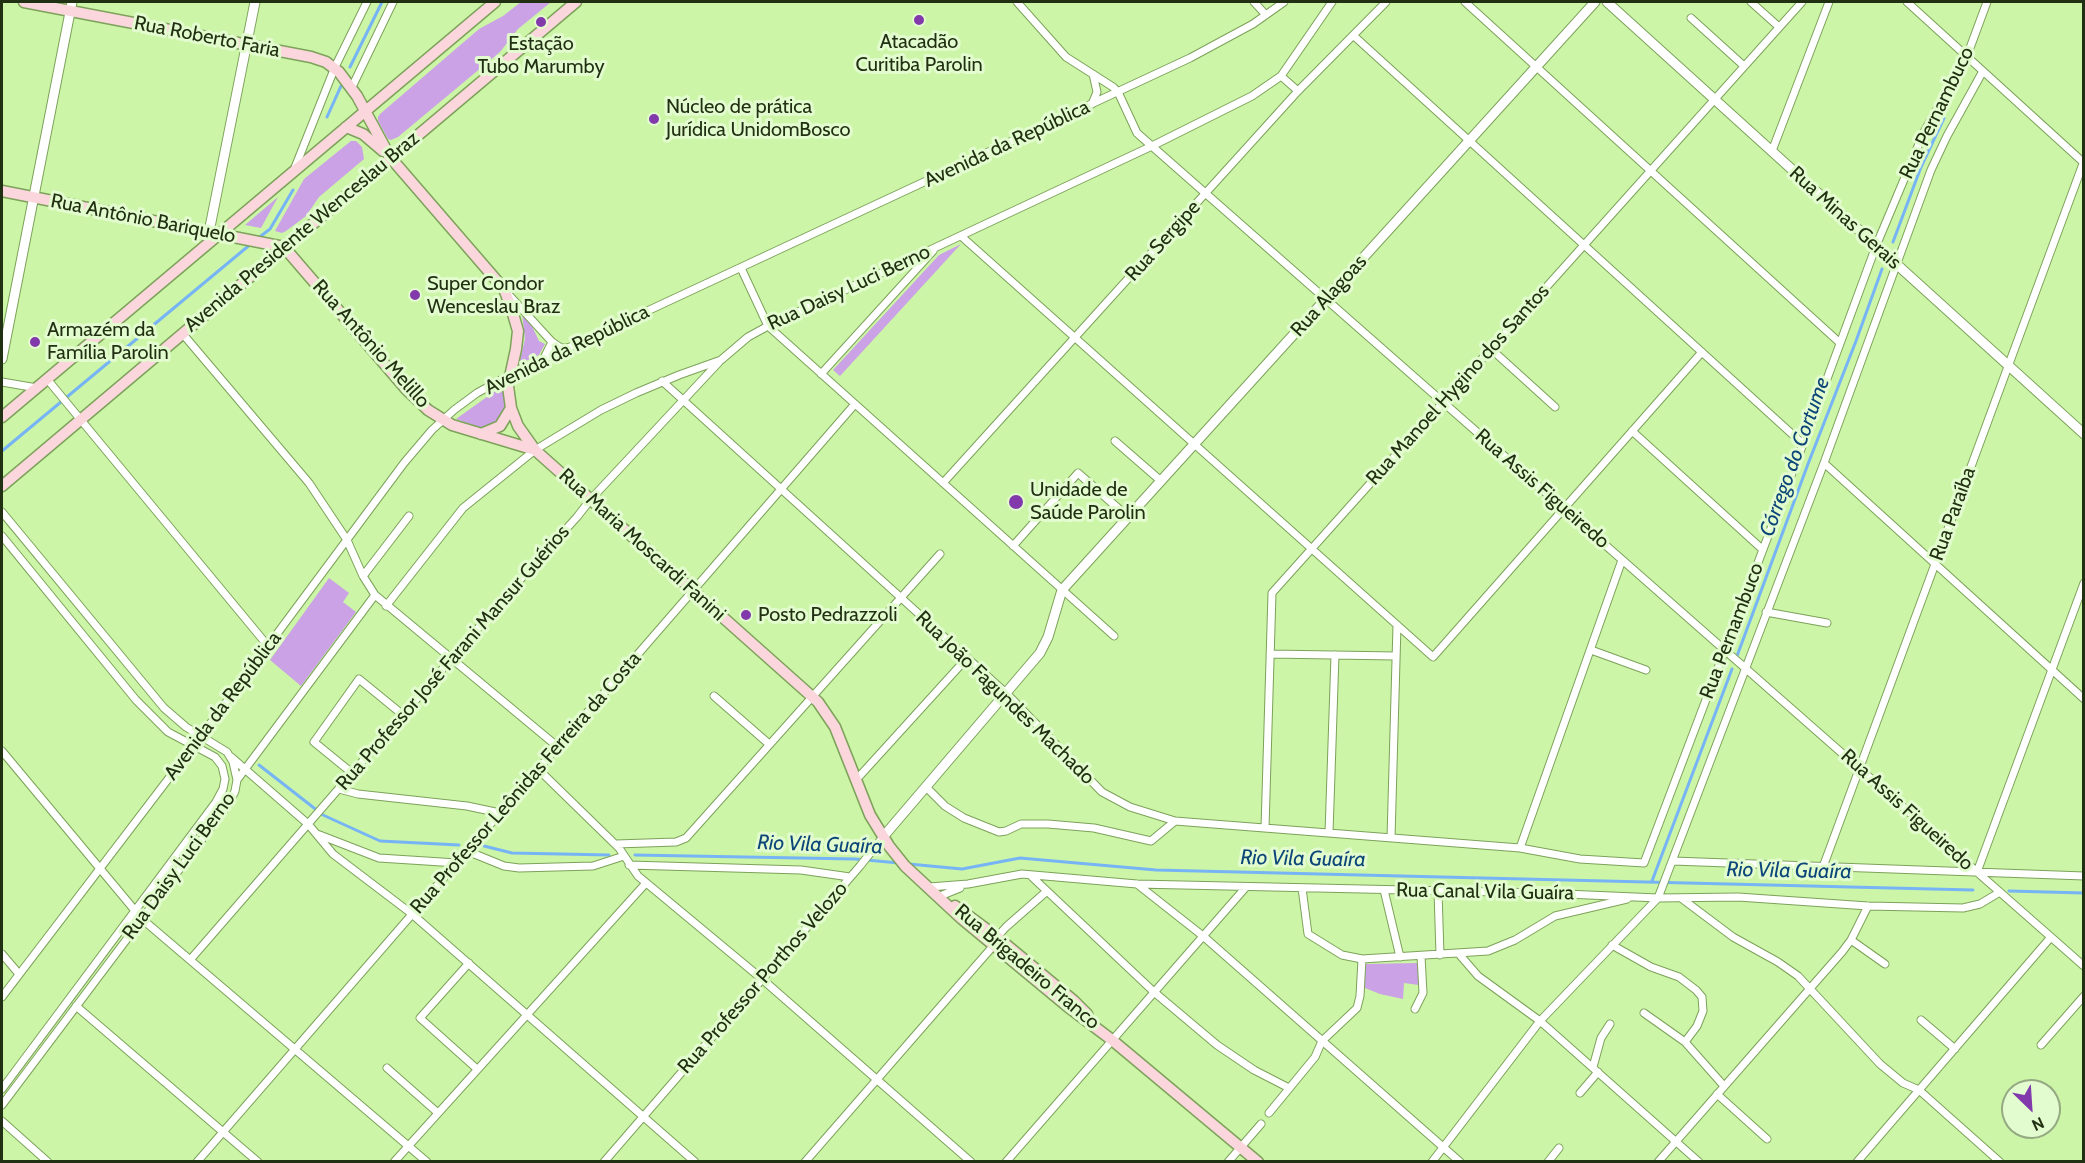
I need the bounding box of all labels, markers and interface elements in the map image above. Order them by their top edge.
street label: Rua Roberto Faria [132,11,282,63]
marker: Atacadão Curitiba Parolin [912,13,926,27]
marker: Estação Tubo Marumby [534,15,548,29]
place label: Atacadão Curitiba Parolin [855,30,983,77]
place label: Estação Tubo Marumby [477,32,605,79]
street label: Rua Pernambuco [1895,43,1979,183]
place label: Núcleo de prática Jurídica UnidomBosco [666,95,850,142]
street label: Avenida da República [921,95,1093,193]
marker: Núcleo de prática Jurídica UnidomBosco [647,112,661,126]
street label: Avenida Presidente Wenceslau Braz [180,127,424,337]
street label: Rua Minas Gerais [1784,162,1906,274]
street label: Rua Antônio Bariquelo [48,189,238,249]
street label: Rua Sergipe [1120,196,1206,286]
street label: Rua Daisy Luci Berno [764,240,934,336]
street label: Rua Alagoas [1286,250,1372,342]
place label: Super Condor Wenceslau Braz [427,272,560,319]
street label: Rua Antônio Melillo [307,275,435,413]
street label: Rua Manoel Hygino dos Santos [1361,280,1555,490]
marker: Super Condor Wenceslau Braz [408,288,422,302]
street label: Avenida da República [481,300,653,400]
place label: Armazém da Família Parolin [47,318,169,365]
marker: Armazém da Família Parolin [28,335,42,349]
water label: Córrego do Cortume [1755,374,1835,540]
street label: Rua Assis Figueiredo [1470,424,1614,554]
street label: Rua Maria Moscardi Fanini [554,464,730,626]
street label: Rua Paraíba [1925,464,1981,564]
place label: Unidade de Saúde Parolin [1030,478,1146,525]
marker: Unidade de Saúde Parolin [1007,493,1025,511]
street label: Rua Professor José Farani Mansur Guérios [331,521,575,795]
street label: Rua Pernambuco [1695,559,1769,703]
place label: Posto Pedrazzoli [758,603,897,627]
street label: Rua João Fagundes Machado [911,606,1099,790]
marker: Posto Pedrazzoli [739,608,753,622]
street label: Avenida da República [159,627,287,785]
street label: Rua Professor Leônidas Ferreira da Costa [406,647,646,919]
street label: Rua Assis Figueiredo [1836,744,1978,876]
street label: Rua Daisy Luci Berno [117,788,241,944]
water label: Rio Vila Guaíra [757,830,883,860]
water label: Rio Vila Guaíra [1240,845,1366,873]
water label: Rio Vila Guaíra [1726,857,1852,885]
street label: Rua Professor Porthos Velozo [673,877,853,1079]
street label: Rua Canal Vila Guaíra [1396,878,1574,906]
street label: Rua Brigadeiro Franco [950,899,1104,1035]
north arrow [2001,1079,2061,1139]
text: N [2029,1113,2047,1135]

